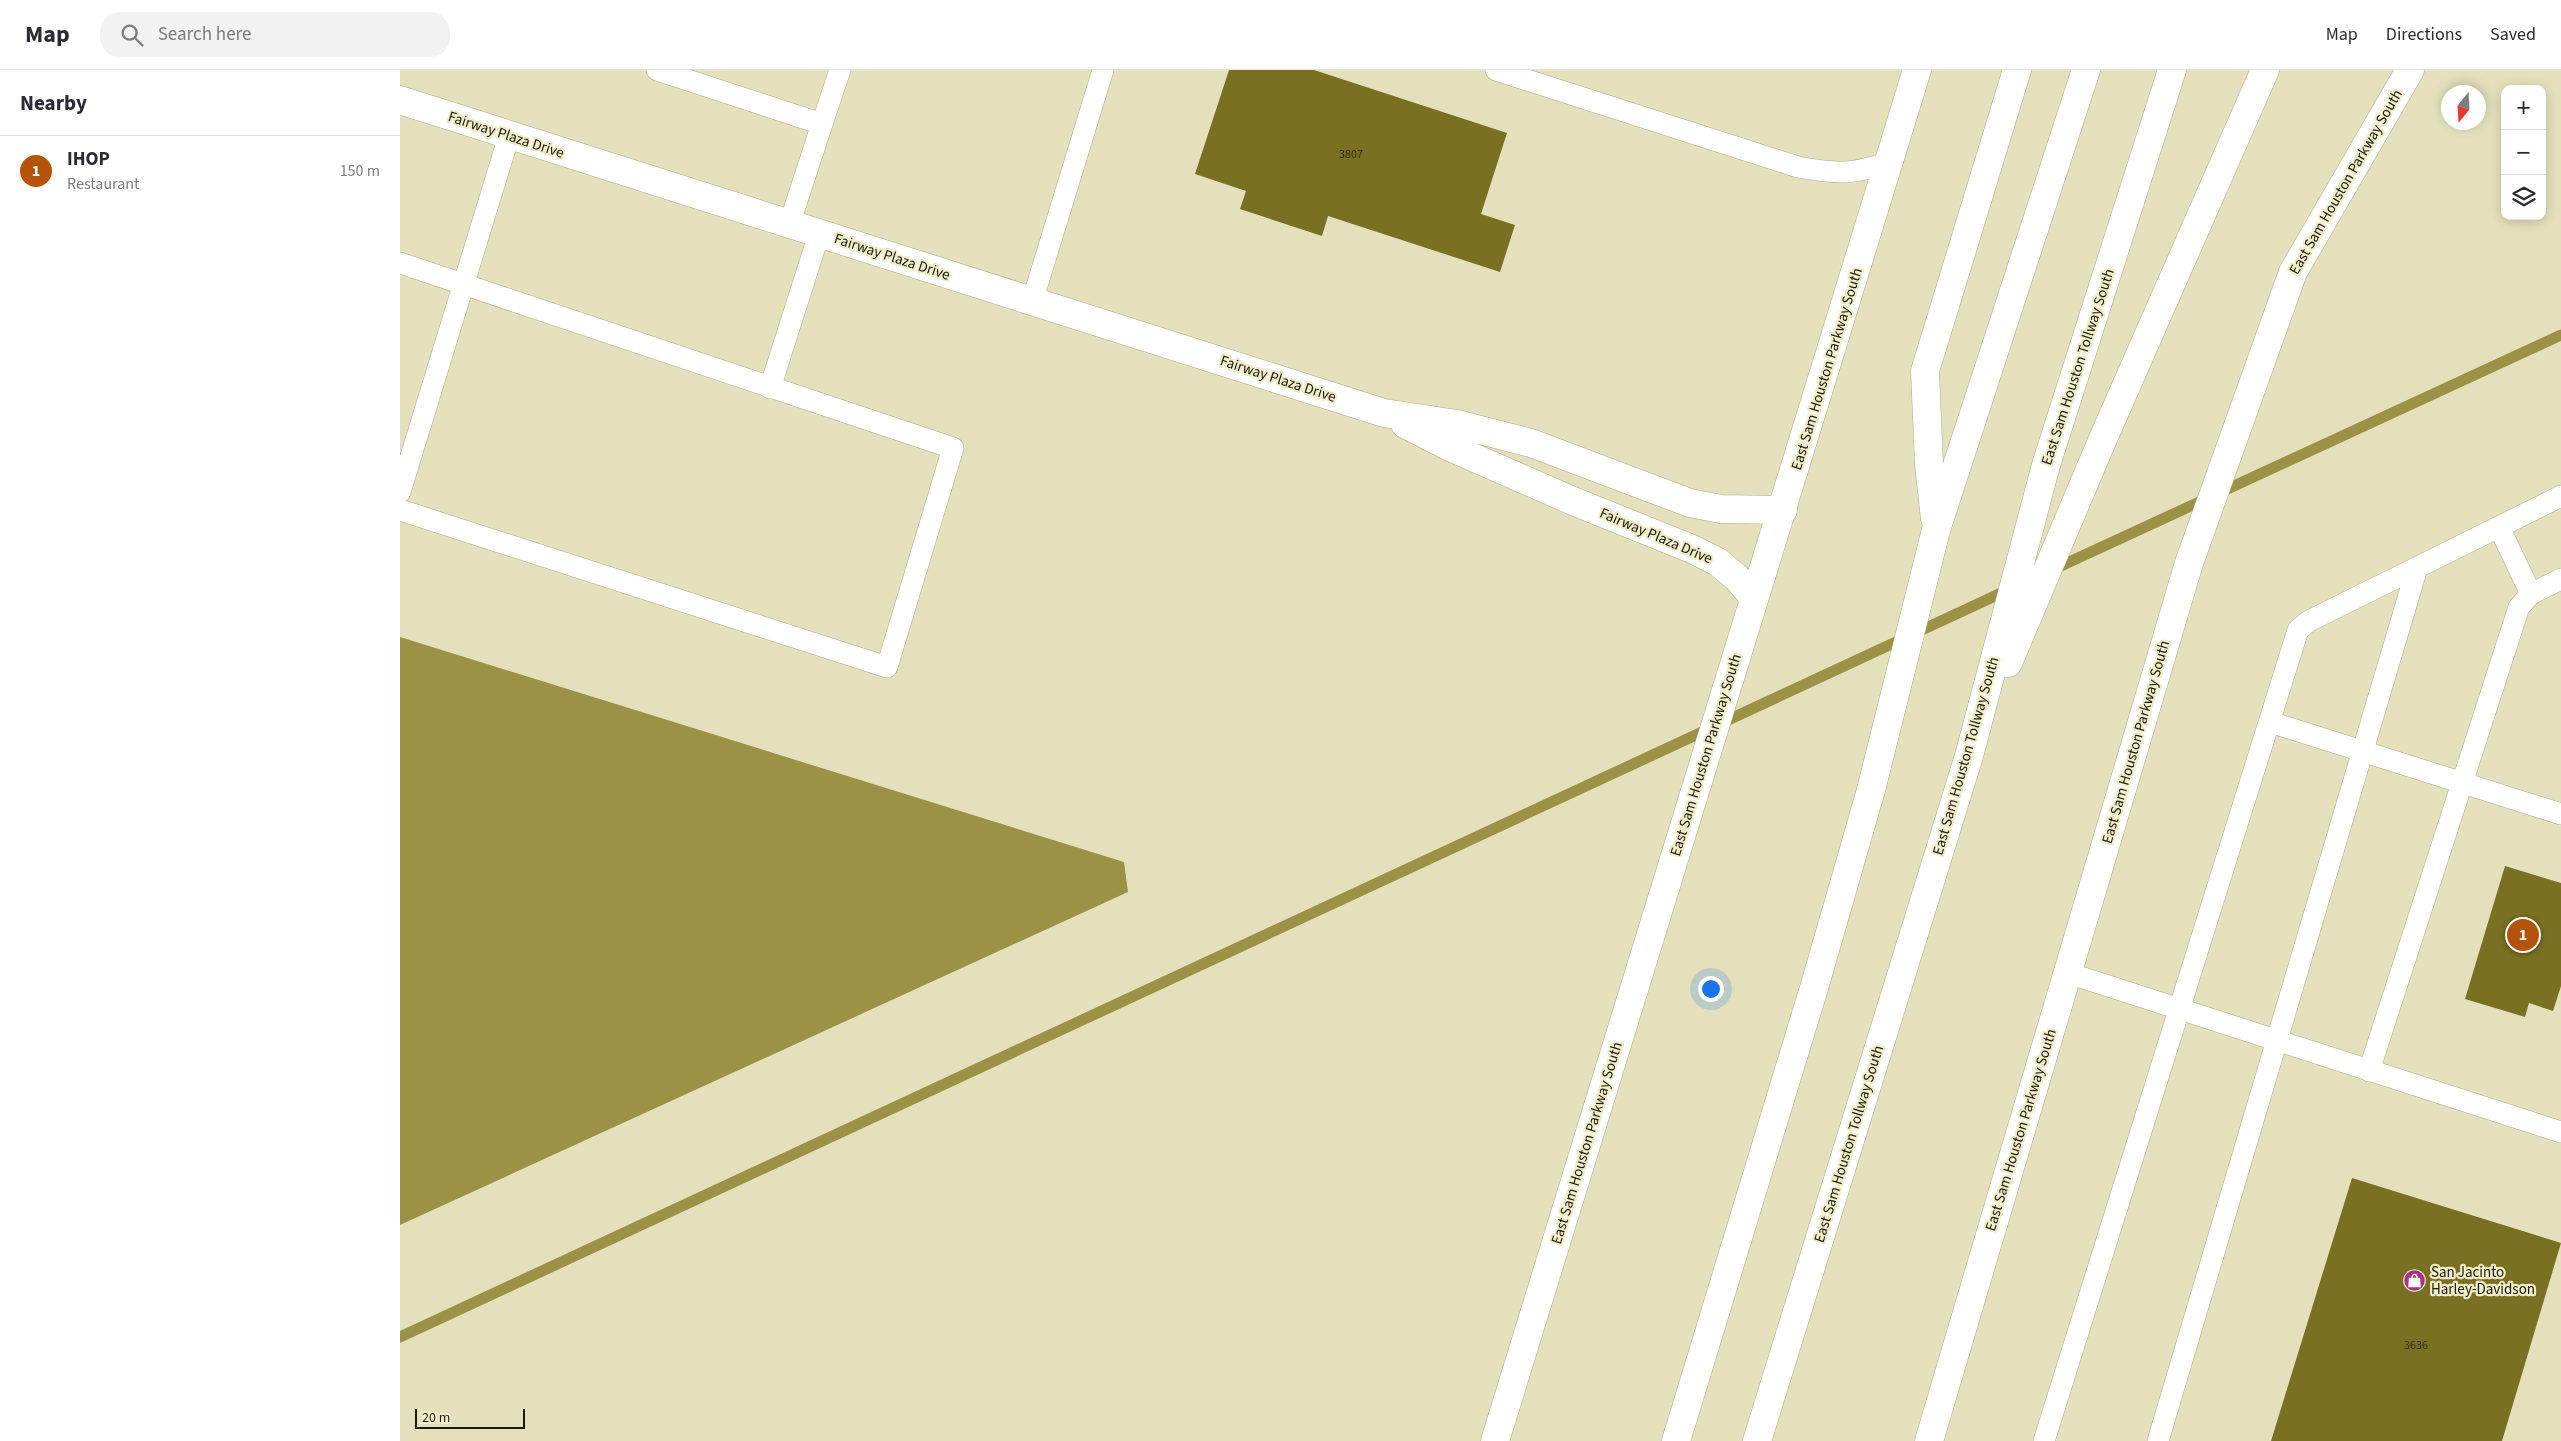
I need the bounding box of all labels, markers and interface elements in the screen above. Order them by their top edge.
search box [100,12,450,57]
text: Map [25,17,70,52]
icon: search [118,21,146,49]
text: Search here [158,21,251,48]
text: Map [2326,22,2358,47]
text: Directions [2386,22,2462,47]
text: Saved [2490,22,2536,47]
north arrow [2441,85,2486,130]
map controls [2501,85,2546,220]
button: + [2501,85,2546,130]
street label: East Sam Houston Parkway South [2284,86,2408,278]
text: Nearby [20,88,87,118]
street label: Fairway Plaza Drive [445,106,567,164]
button: − [2501,130,2546,175]
text: IHOP [67,146,110,173]
house number: 3807 [1339,146,1363,163]
text: 1 [32,160,40,182]
text: 150 m [340,160,380,182]
text: Restaurant [67,173,140,195]
button: layers [2501,175,2546,220]
street label: Fairway Plaza Drive [831,228,953,286]
street label: East Sam Houston Parkway South [1786,265,1868,473]
street label: East Sam Houston Tollway South [2036,266,2120,468]
street label: Fairway Plaza Drive [1217,350,1339,408]
street label: Fairway Plaza Drive [1596,503,1716,569]
street label: East Sam Houston Parkway South [2097,638,2175,846]
street label: East Sam Houston Parkway South [1665,651,1747,859]
street label: East Sam Houston Tollway South [1928,654,2004,858]
pin: 1 [2507,916,2539,954]
your location [1698,976,1724,1002]
street label: East Sam Houston Parkway South [1980,1026,2062,1234]
street label: East Sam Houston Parkway South [1546,1039,1628,1247]
street label: East Sam Houston Tollway South [1809,1043,1889,1245]
place label: San Jacinto Harley-Davidson [2431,1262,2535,1300]
shop icon: San Jacinto Harley-Davidson [2403,1269,2427,1293]
house number: 3636 [2404,1337,2428,1354]
scale bar [415,1406,525,1429]
text: 20 m [422,1408,450,1428]

